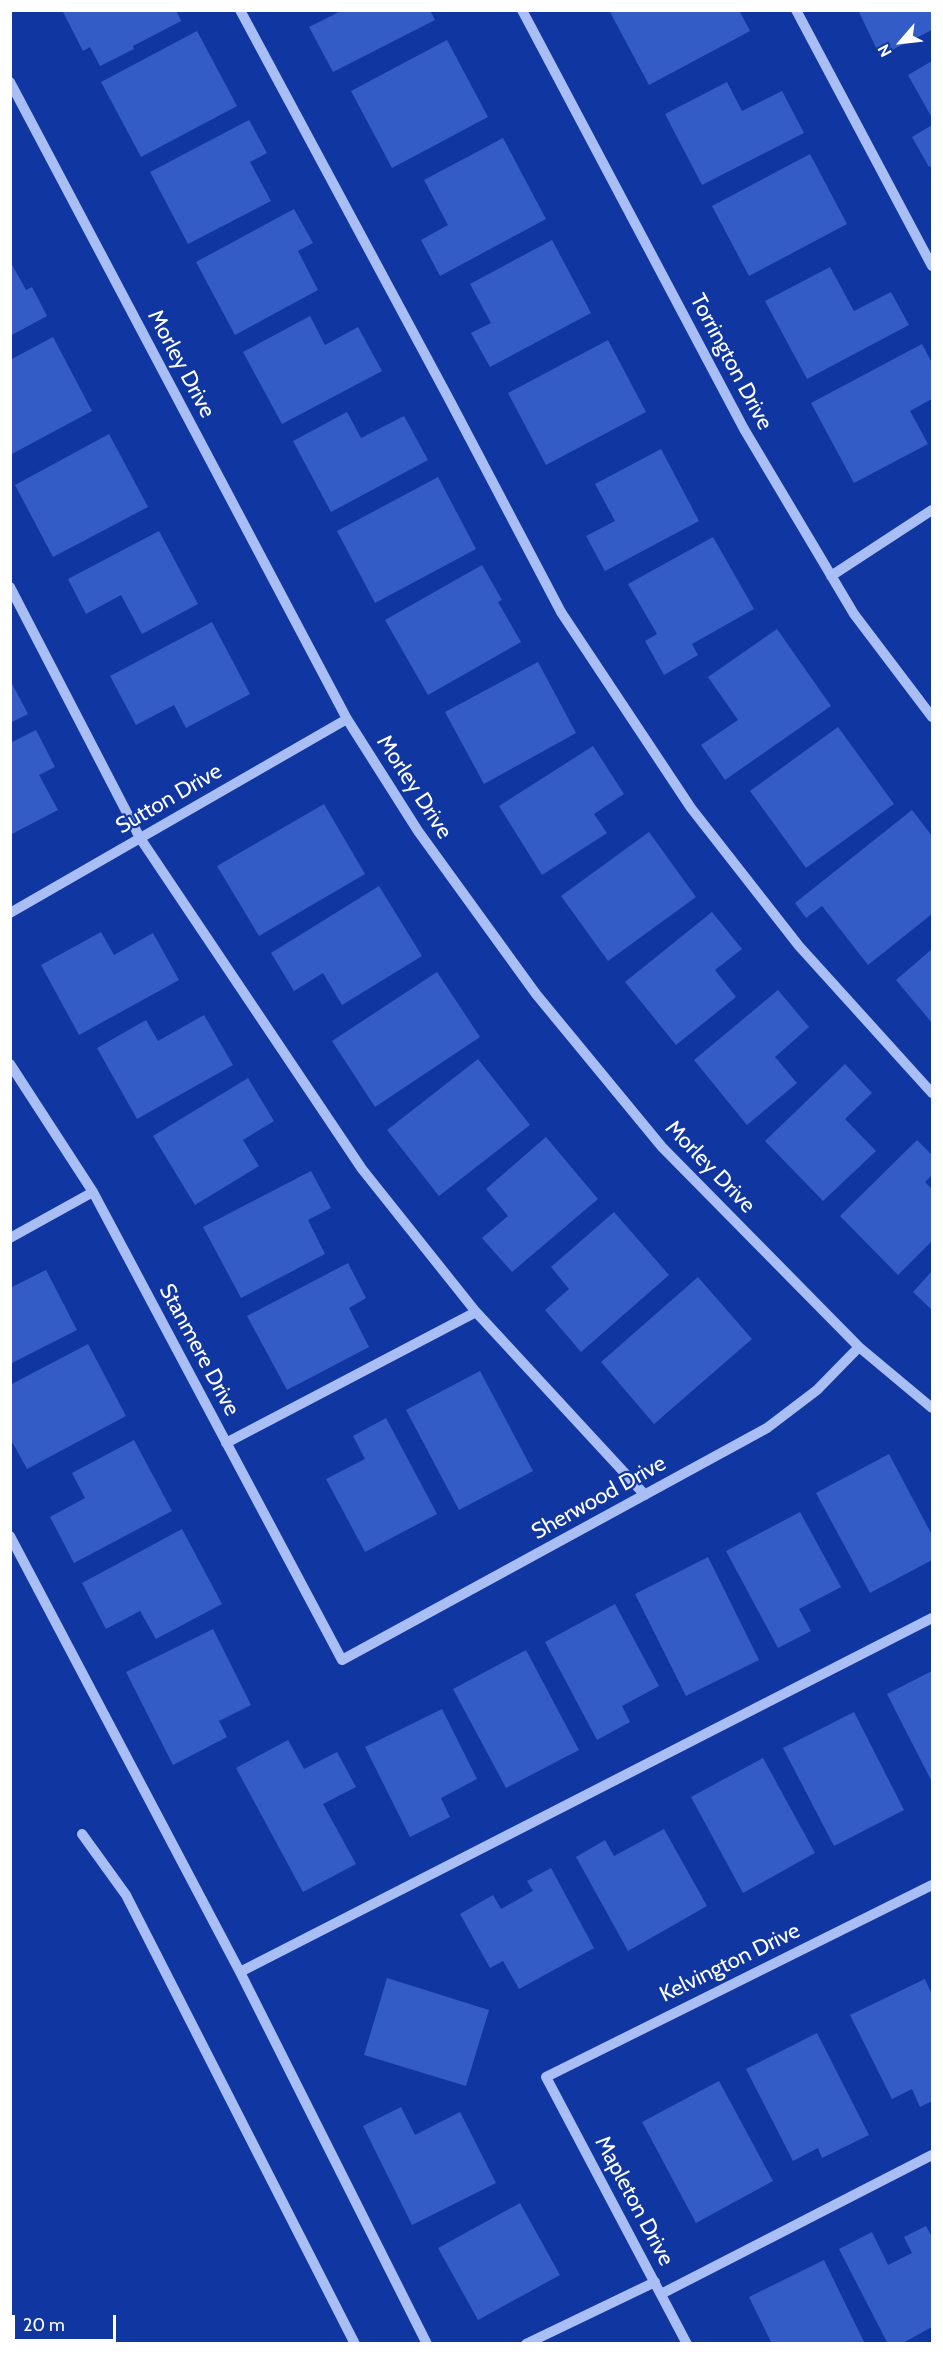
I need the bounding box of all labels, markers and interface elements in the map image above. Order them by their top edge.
north arrow [871,12,931,72]
text: N [874,41,896,60]
street label: Torrington Drive [684,290,778,434]
street label: Morley Drive [142,306,220,422]
street label: Morley Drive [371,730,457,844]
street label: Sutton Drive [111,758,227,840]
street label: Morley Drive [659,1115,761,1219]
street label: Stanmere Drive [153,1280,245,1420]
street label: Sherwood Drive [527,1450,671,1546]
street label: Kelvington Drive [656,1918,804,2008]
street label: Mapleton Drive [589,2132,679,2270]
scale bar [15,2303,118,2341]
text: 20 m [23,2314,65,2336]

